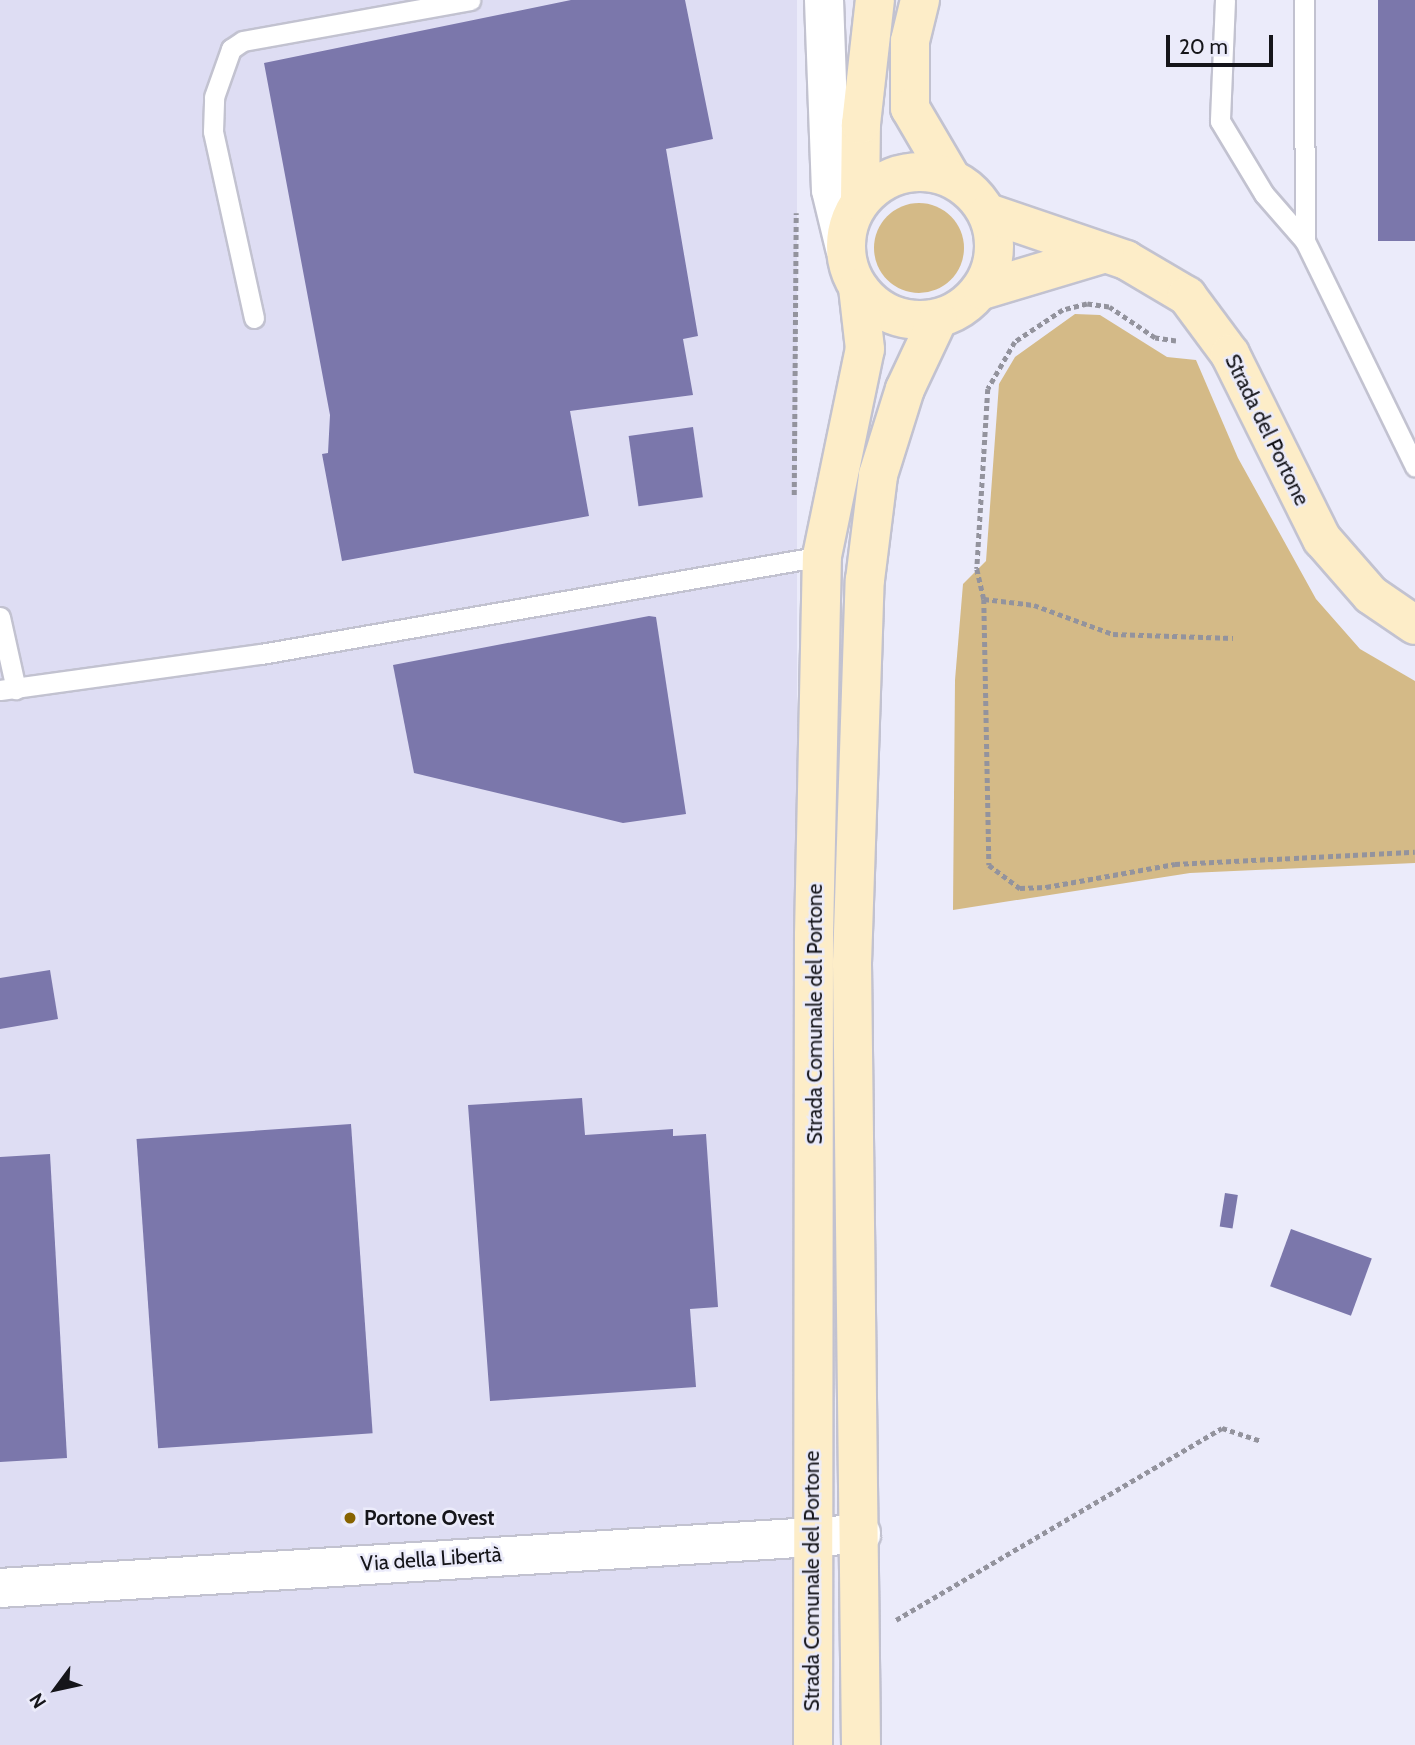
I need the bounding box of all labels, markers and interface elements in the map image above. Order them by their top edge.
scale bar [1170,21,1277,65]
text: 20 m [1179,34,1228,59]
street label: Strada del Portone [1219,350,1315,510]
street label: Strada Comunale del Portone [802,884,828,1144]
street label: Strada Comunale del Portone [799,1451,825,1711]
place label: Portone Ovest [364,1505,495,1531]
marker: Portone Ovest [342,1510,358,1526]
street label: Via della Libertà [360,1542,502,1576]
north arrow [21,1654,91,1724]
text: N [25,1689,51,1713]

